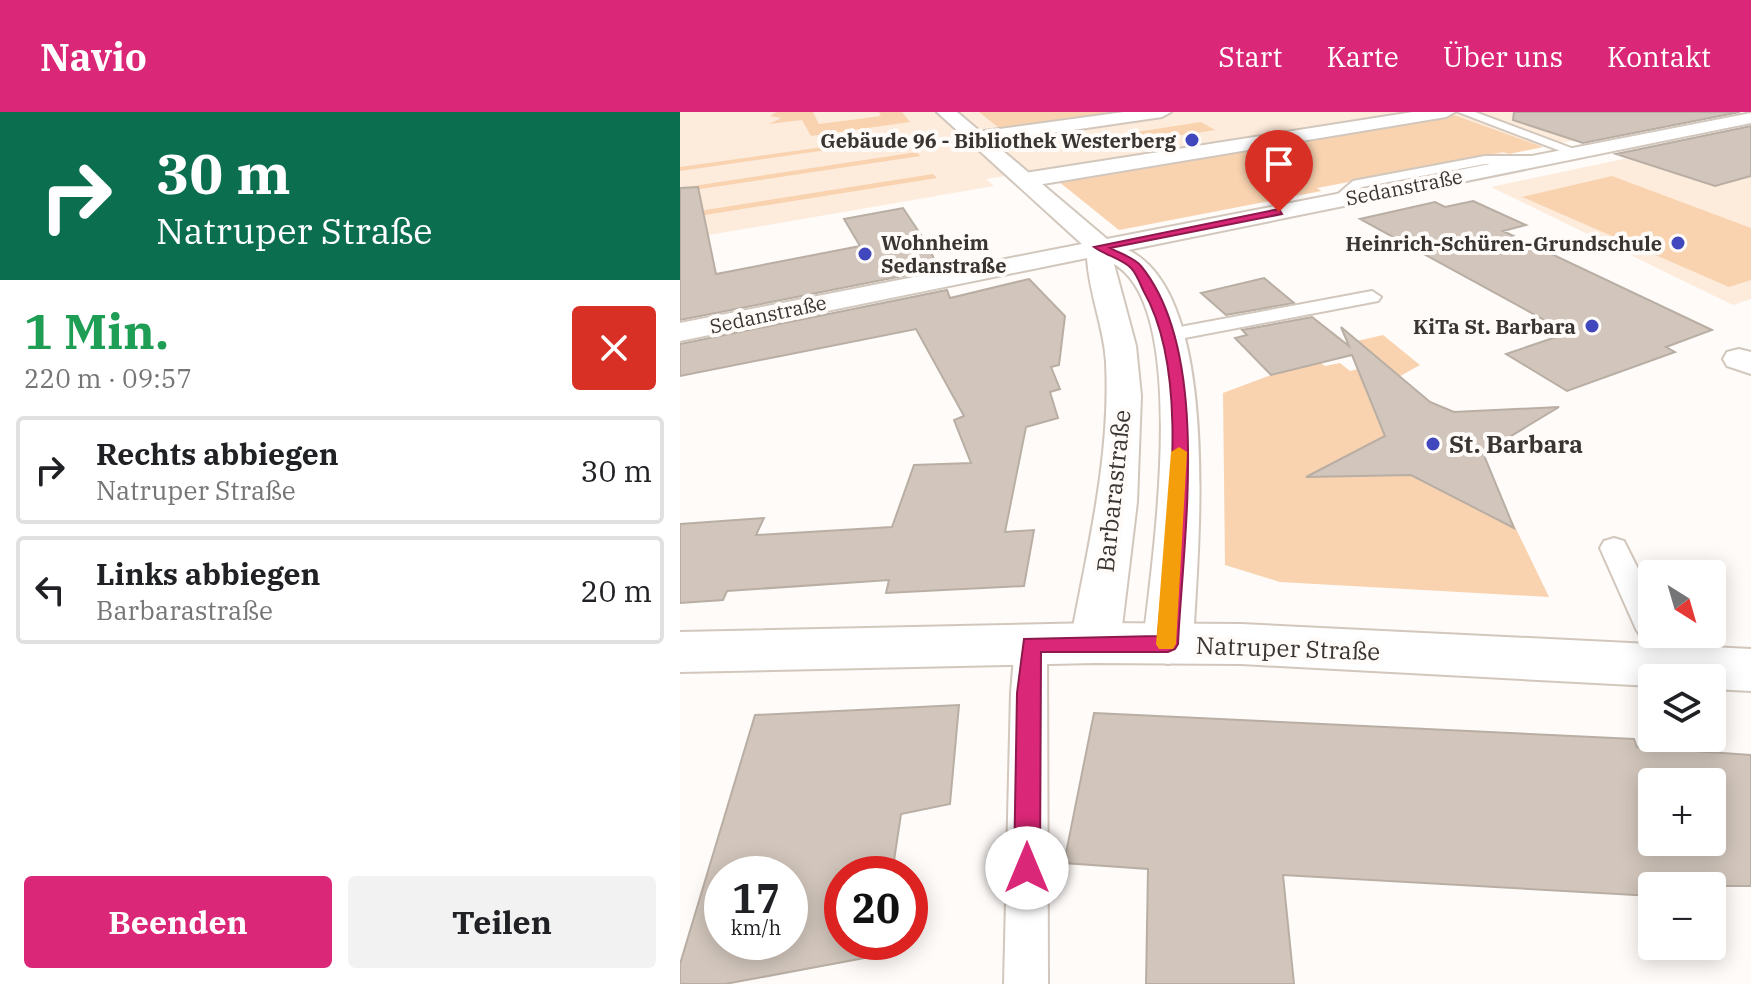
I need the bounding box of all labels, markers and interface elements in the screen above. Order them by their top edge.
text: Navio [40,32,147,81]
text: Start [1218,38,1282,75]
text: Karte [1326,38,1399,75]
text: Über uns [1443,38,1563,75]
text: Kontakt [1607,38,1711,75]
place label: Gebäude 96 - Bibliothek Westerberg [820,127,1176,154]
pin [1245,130,1313,212]
marker: Gebäude 96 - Bibliothek Westerberg [1183,131,1201,149]
text: 30 m [156,137,291,209]
icon: arrive [1257,142,1301,186]
icon: right [24,144,128,248]
street label: Sedanstraße [1343,162,1465,212]
text: Natruper Straße [156,207,433,254]
place label: Wohnheim Sedanstraße [881,229,1007,279]
place label: Heinrich-Schüren-Grundschule [1346,230,1662,257]
marker: Heinrich-Schüren-Grundschule [1669,234,1687,252]
marker: Wohnheim Sedanstraße [856,245,874,263]
street label: Sedanstraße [707,288,829,340]
text: 1 Min. [24,300,169,362]
button: close [572,306,656,390]
place label: KiTa St. Barbara [1413,313,1576,340]
marker: KiTa St. Barbara [1583,317,1601,335]
text: 220 m · 09:57 [24,361,192,395]
street label: Barbarastraße [1089,408,1137,574]
place label: St. Barbara [1449,428,1583,460]
text: Rechts abbiegen [96,434,339,473]
marker: St. Barbara [1424,435,1442,453]
icon: right [28,448,72,492]
text: 30 m [580,451,652,490]
text: Natruper Straße [96,473,296,507]
text: Links abbiegen [96,554,320,593]
north arrow [1638,560,1726,648]
map controls [1638,560,1726,960]
icon: left [28,568,72,612]
text: 20 m [580,571,652,610]
text: Barbarastraße [96,593,273,627]
street label: Natruper Straße [1195,629,1381,667]
button: layers [1638,664,1726,752]
button: + [1638,768,1726,856]
position arrow [985,826,1069,910]
speed limit sign: 20 [824,856,928,960]
text: 17 [732,872,780,924]
button: − [1638,872,1726,960]
button: Beenden [24,876,332,968]
button: Teilen [348,876,656,968]
text: km/h [731,914,781,941]

